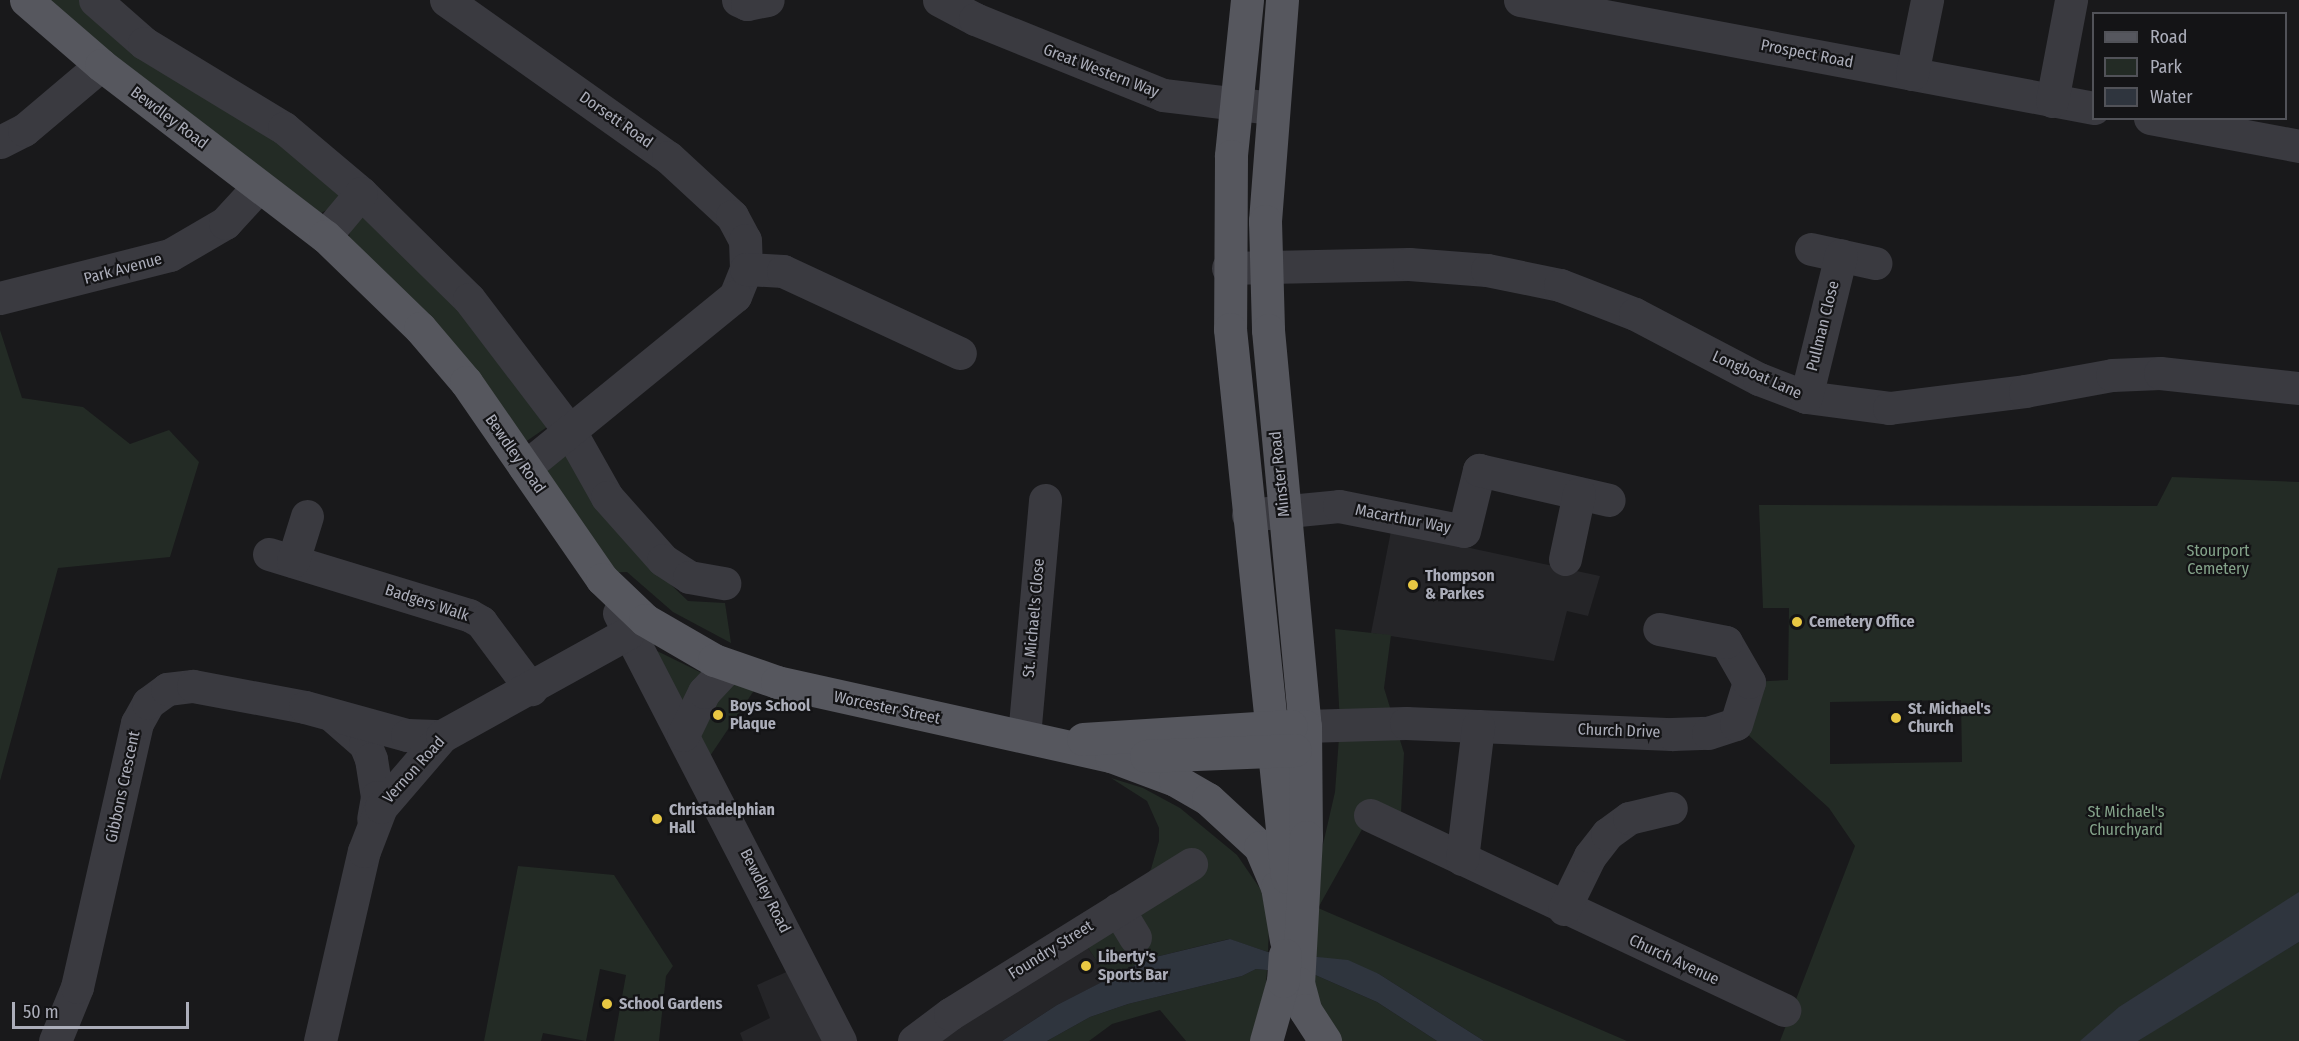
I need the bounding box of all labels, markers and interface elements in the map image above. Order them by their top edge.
legend [2092,12,2287,120]
text: Road [2150,26,2187,48]
street label: Prospect Road [1759,36,1855,72]
street label: Great Western Way [1040,40,1162,102]
text: Park [2150,56,2182,78]
street label: Bewdley Road [127,83,211,153]
text: Water [2150,86,2193,108]
street label: Dorsett Road [576,88,656,152]
street label: Park Avenue [82,249,164,289]
street label: Pullman Close [1803,279,1843,373]
street label: Longboat Lane [1709,347,1805,403]
street label: Bewdley Road [481,411,549,497]
street label: Minster Road [1266,430,1294,518]
street label: Macarthur Way [1354,500,1452,538]
park label: Stourport Cemetery [2186,541,2250,579]
street label: St. Michael's Close [1019,558,1049,678]
place label: Thompson & Parkes [1425,566,1495,604]
marker: Thompson & Parkes [1406,578,1420,592]
street label: Badgers Walk [383,580,471,626]
place label: Cemetery Office [1809,612,1915,632]
marker: Cemetery Office [1790,615,1804,629]
street label: Worcester Street [832,687,942,729]
place label: Boys School Plaque [730,696,810,734]
place label: St. Michael's Church [1908,699,1991,737]
marker: Boys School Plaque [711,708,725,722]
marker: St. Michael's Church [1889,711,1903,725]
street label: Church Drive [1577,720,1661,742]
street label: Gibbons Crescent [102,729,144,845]
street label: Vernon Road [379,733,449,807]
place label: Christadelphian Hall [669,800,775,838]
park label: St Michael's Churchyard [2087,802,2165,840]
marker: Christadelphian Hall [650,812,664,826]
street label: Bewdley Road [736,846,794,936]
street label: Foundry Street [1005,916,1097,984]
street label: Church Avenue [1626,931,1722,989]
place label: Liberty's Sports Bar [1098,947,1168,985]
marker: Liberty's Sports Bar [1079,959,1093,973]
scale bar [15,990,192,1028]
place label: School Gardens [619,994,722,1014]
marker: School Gardens [600,997,614,1011]
text: 50 m [23,1001,59,1023]

